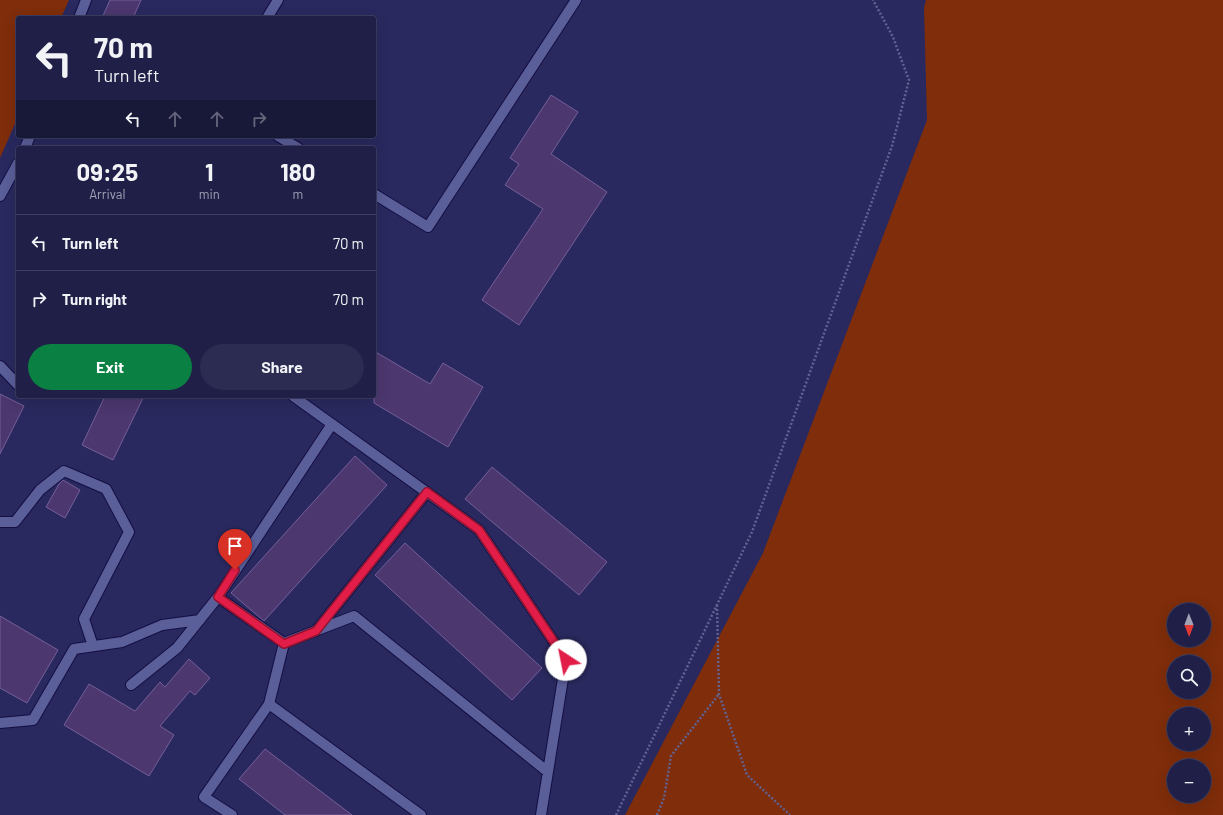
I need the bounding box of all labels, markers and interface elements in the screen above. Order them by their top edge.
text: 70 m [94,30,153,64]
icon: left [28,32,80,84]
text: Turn left [94,64,160,86]
icon: left [122,108,144,130]
icon: ahead [164,108,186,130]
icon: ahead [206,108,228,130]
icon: right [248,108,270,130]
text: 09:25 [77,157,138,186]
text: 1 [205,157,213,186]
text: 180 [280,157,315,186]
text: Arrival [89,186,125,202]
text: min [199,186,220,202]
text: m [292,186,303,202]
icon: left [28,232,50,254]
text: Turn left [62,234,118,252]
text: 70 m [333,234,364,252]
icon: right [28,288,50,310]
text: Turn right [62,290,127,308]
text: 70 m [333,290,364,308]
button: Exit [28,344,192,390]
button: Share [200,344,364,390]
pin [218,529,252,570]
icon: arrive [224,535,246,557]
north arrow [1167,603,1211,647]
map controls [1167,603,1211,803]
position arrow [545,639,587,681]
button: search [1167,655,1211,699]
button: + [1167,707,1211,751]
button: − [1167,759,1211,803]

